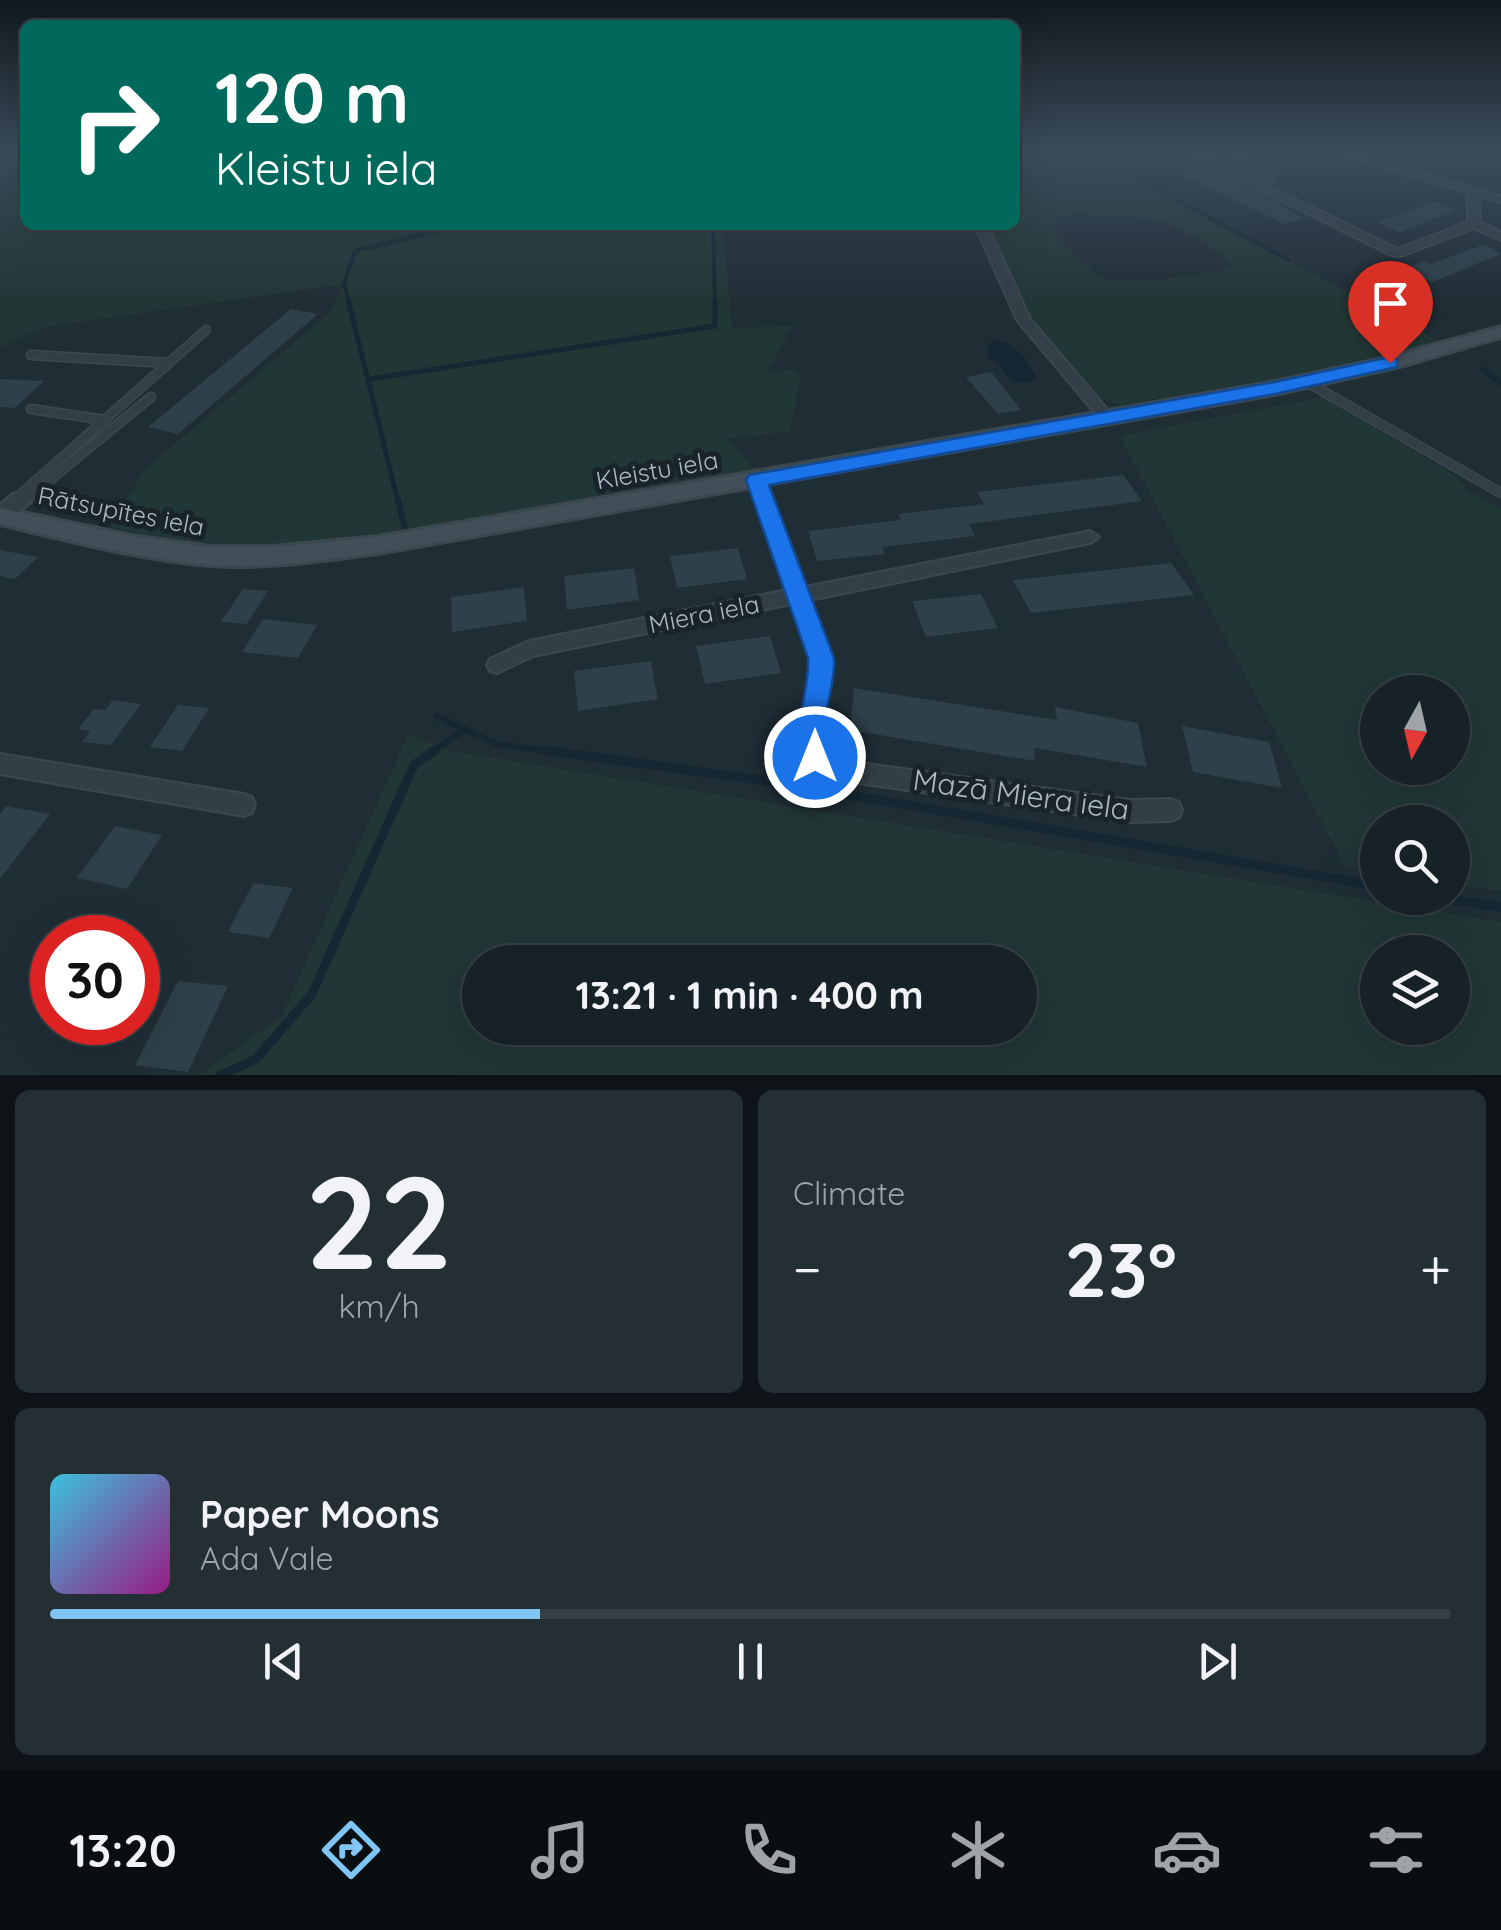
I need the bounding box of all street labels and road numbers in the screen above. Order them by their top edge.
street label: Kleistu iela [593,444,720,495]
street label: Rātsupītes iela [35,479,207,542]
street label: Miera iela [646,588,762,639]
street label: Mazā Miera iela [911,760,1132,828]

